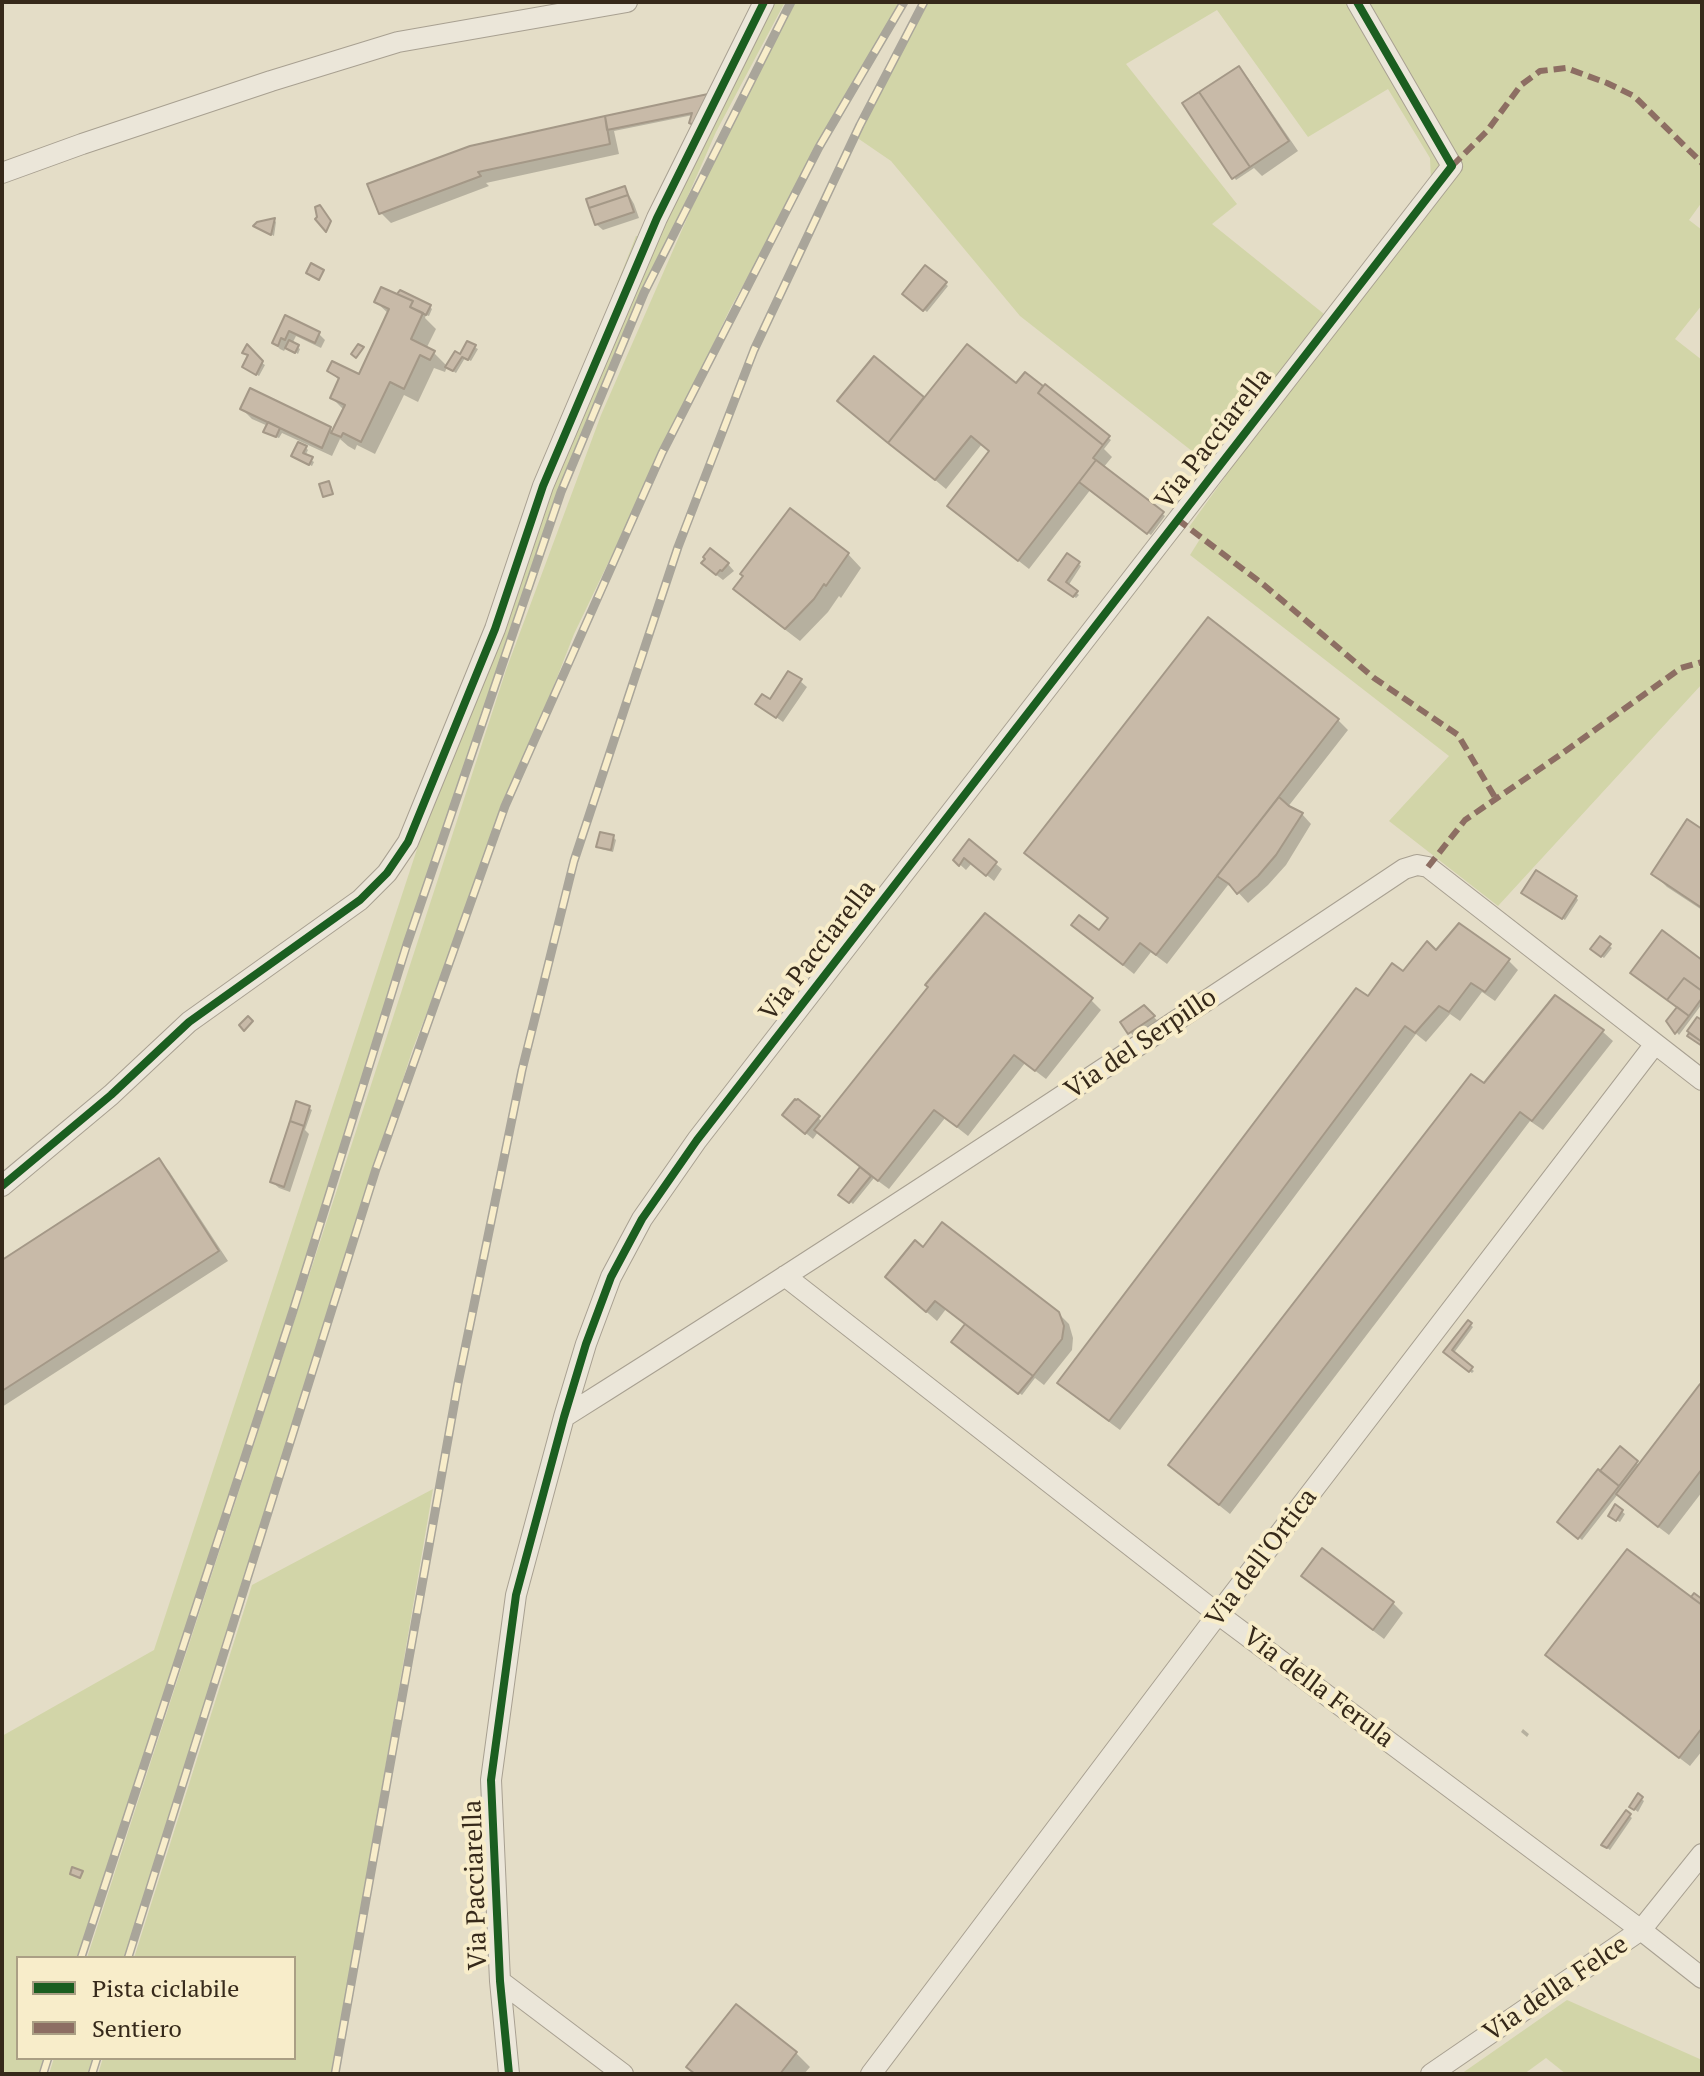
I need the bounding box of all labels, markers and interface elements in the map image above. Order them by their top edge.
street label: Via Pacciarella [1149,362,1279,516]
street label: Via Pacciarella [753,874,883,1028]
street label: Via del Serpillo [1059,982,1223,1106]
street label: Via dell'Ortica [1200,1483,1324,1633]
street label: Via della Ferula [1236,1621,1400,1755]
street label: Via Pacciarella [457,1799,495,1971]
street label: Via della Felce [1478,1929,1634,2049]
legend [16,1956,296,2060]
text: Pista ciclabile [92,1972,239,2004]
text: Sentiero [92,2012,182,2044]

